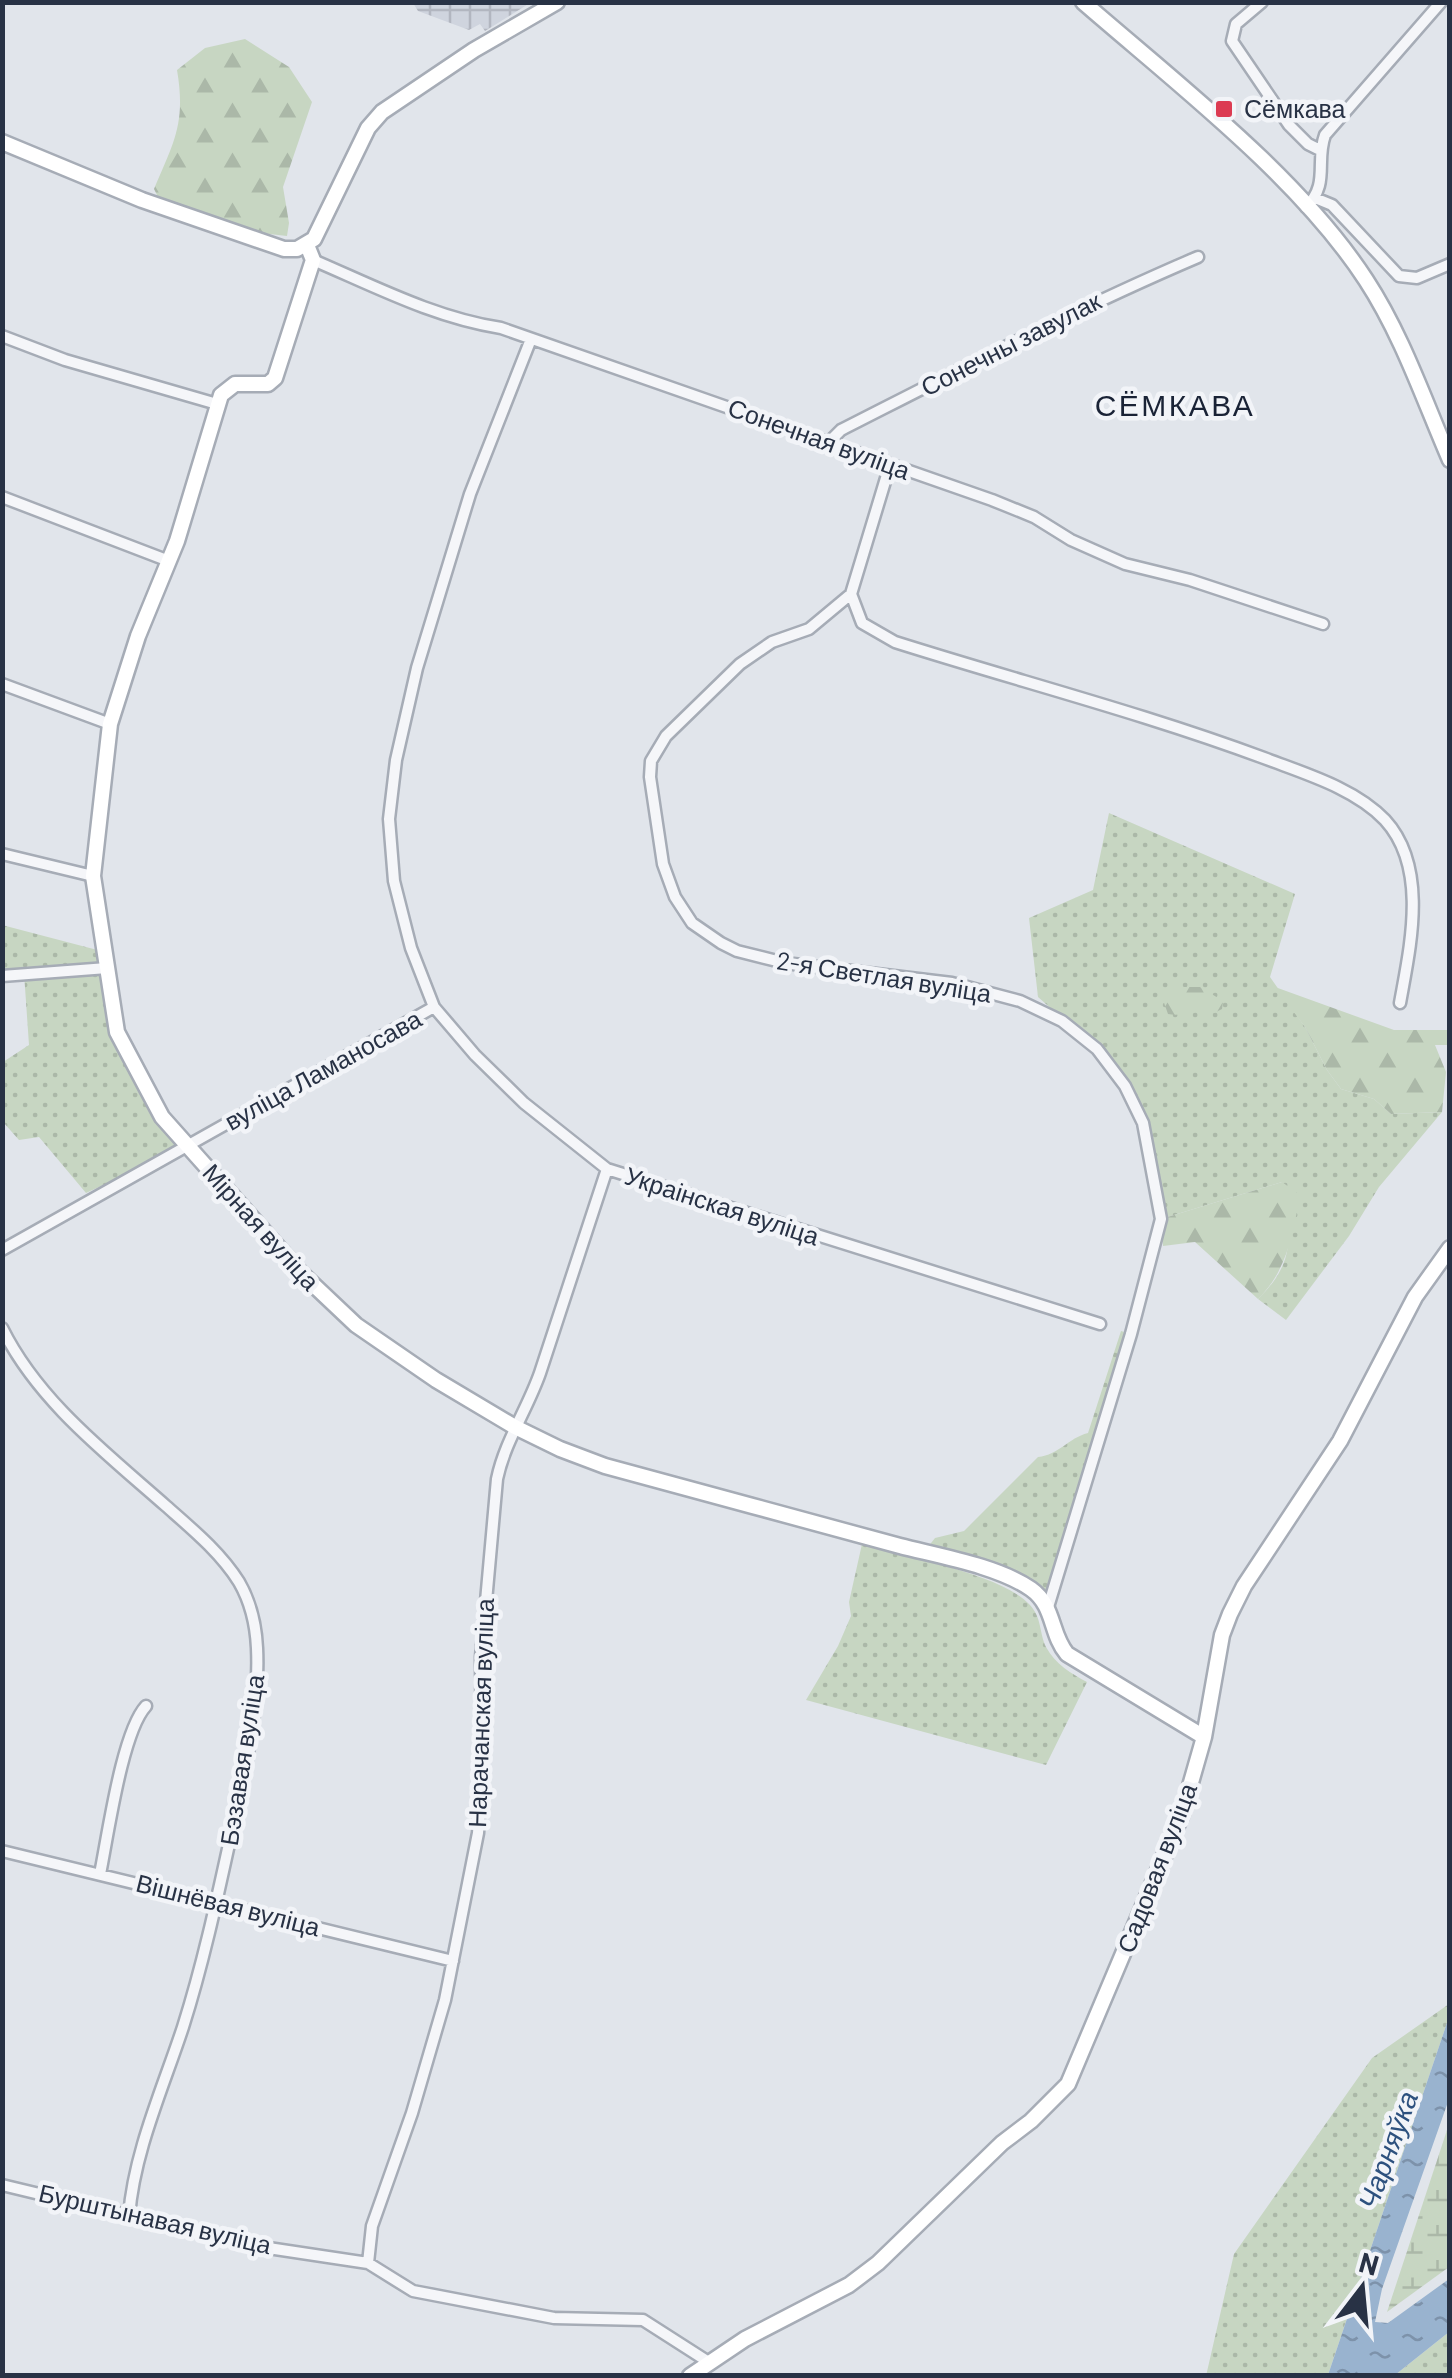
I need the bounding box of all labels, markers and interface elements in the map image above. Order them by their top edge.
place label: Сёмкава [1244,93,1346,123]
marker: Сёмкава [1213,98,1235,120]
street label: Сонечны завулак [915,284,1107,401]
district label: СЁМКАВА [1095,386,1255,422]
street label: Сонечная вуліца [724,391,914,485]
street label: 2-я Светлая вуліца [775,944,994,1008]
street label: вуліца Ламаносава [219,1003,426,1136]
street label: Мірная вуліца [197,1157,326,1296]
street label: Украінская вуліца [621,1160,823,1251]
street label: Нарачанская вуліца [461,1598,499,1828]
street label: Бэзавая вуліца [213,1672,269,1848]
street label: Садовая вуліца [1110,1779,1202,1957]
street label: Вішнёвая вуліца [133,1867,323,1941]
water label: Чарняўка [1350,2086,1424,2213]
street label: Бурштынавая вуліца [36,2177,274,2259]
north arrow [1312,2238,1412,2338]
text: N [1356,2244,1383,2282]

